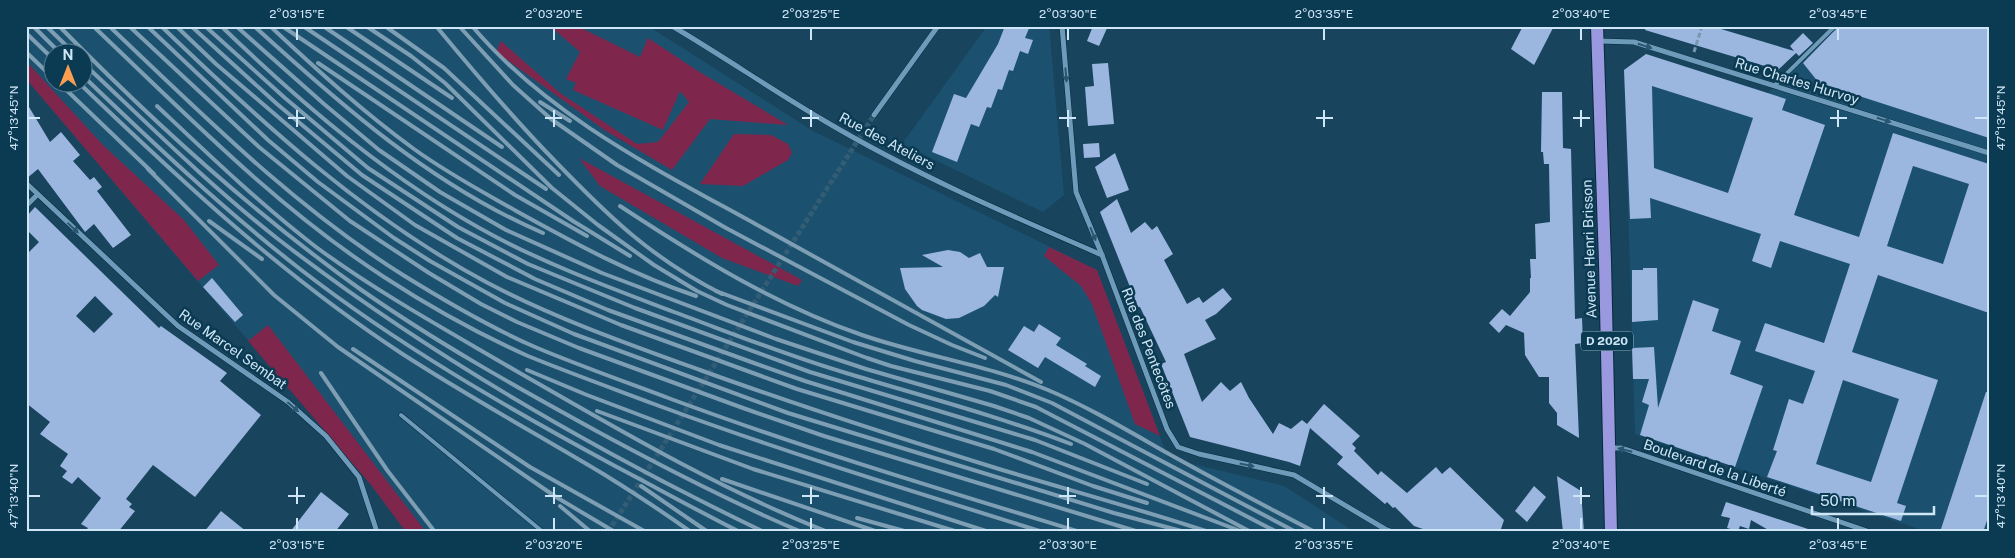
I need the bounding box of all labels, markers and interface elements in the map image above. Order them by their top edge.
text: 2°03'15"E [269,7,325,21]
text: 2°03'20"E [525,7,583,21]
text: 2°03'25"E [782,7,840,21]
text: 2°03'30"E [1039,7,1097,21]
text: 2°03'35"E [1295,7,1353,21]
text: 2°03'40"E [1552,7,1610,21]
text: 2°03'45"E [1809,7,1867,21]
north arrow [42,42,92,92]
one-way arrow [1638,42,1653,50]
text: N [63,47,73,63]
street label: Rue Charles Hurvoy [1733,55,1861,108]
one-way arrow [1062,67,1070,83]
text: 47°13'45"N [7,85,21,151]
text: 47°13'45"N [1994,85,2008,151]
street label: Rue des Ateliers [837,109,937,173]
one-way arrow [1877,116,1892,124]
street label: Avenue Henri Brisson [1579,179,1599,319]
one-way arrow [66,222,78,234]
one-way arrow [1090,226,1098,241]
street label: Rue des Pentecôtes [1119,285,1179,411]
street label: Rue Marcel Sembat [176,306,290,392]
road number: D 2020 [1581,332,1633,351]
one-way arrow [287,402,300,413]
street label: Boulevard de la Liberté [1641,436,1789,500]
one-way arrow [1617,446,1633,454]
one-way arrow [1239,461,1255,469]
text: 47°13'40"N [7,464,21,528]
text: 47°13'40"N [1994,464,2008,528]
scale bar [1812,483,1935,515]
text: 50 m [1820,492,1855,509]
text: 2°03'15"E [269,538,325,552]
text: 2°03'20"E [525,538,583,552]
text: 2°03'25"E [782,538,840,552]
text: 2°03'30"E [1039,538,1097,552]
text: 2°03'35"E [1295,538,1353,552]
text: 2°03'40"E [1552,538,1610,552]
text: 2°03'45"E [1809,538,1867,552]

